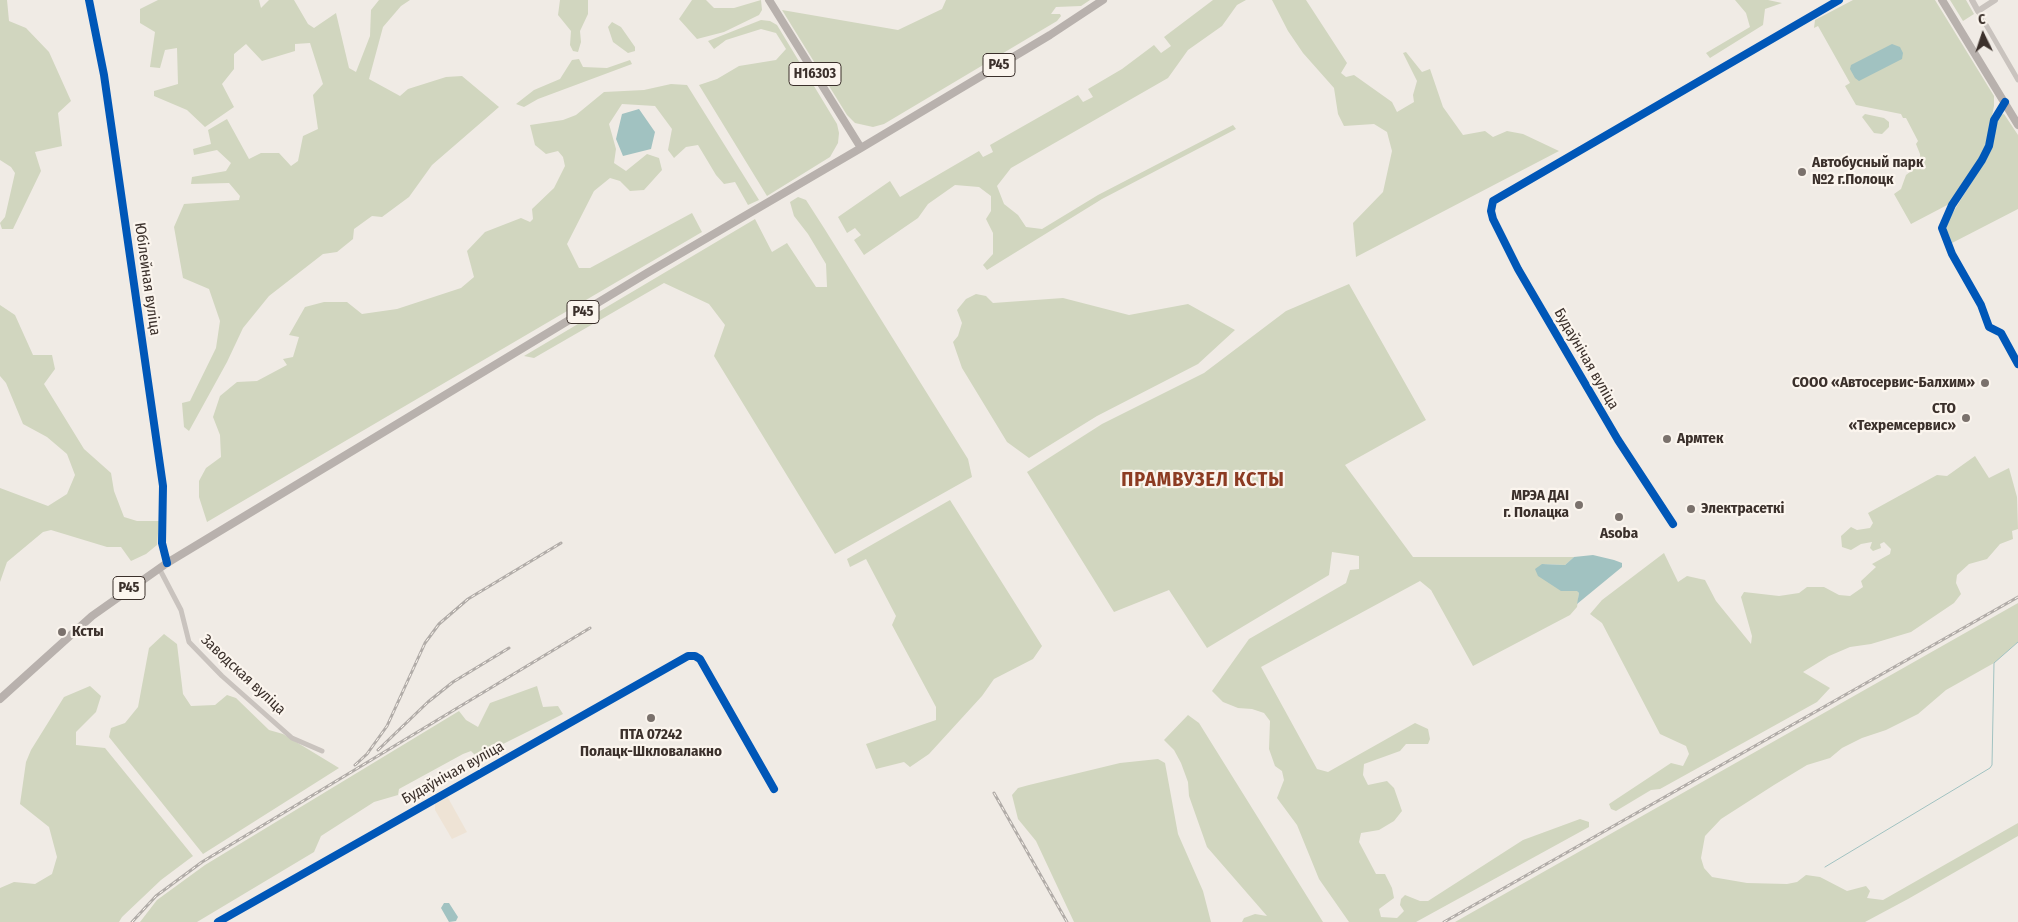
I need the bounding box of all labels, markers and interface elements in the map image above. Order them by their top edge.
north arrow [1958,10,2008,60]
text: С [1978,11,1986,28]
road number: Р45 [983,54,1015,76]
road number: Н16303 [789,62,841,86]
place label: Автобусный парк №2 г.Полоцк [1812,154,1923,189]
marker: Автобусный парк №2 г.Полоцк [1796,166,1808,178]
street label: Юбілейная вуліца [130,221,164,337]
road number: Р45 [567,300,599,324]
street label: Будаўнічая вуліца [1550,305,1622,413]
place label: СООО «Автосервис-Балхим» [1792,374,1975,392]
marker: СООО «Автосервис-Балхим» [1979,377,1991,389]
place label: СТО «Техремсервис» [1849,400,1956,435]
marker: СТО «Техремсервис» [1960,412,1972,424]
place label: Армтек [1677,430,1723,448]
marker: Армтек [1661,433,1673,445]
district label: ПРАМВУЗЕЛ КСТЫ [1120,468,1286,492]
place label: МРЭА ДАІ г. Полацка [1503,487,1569,522]
marker: МРЭА ДАІ г. Полацка [1573,499,1585,511]
place label: Электрасеткі [1701,500,1784,518]
marker: Электрасеткі [1685,503,1697,515]
marker: Asoba [1613,511,1625,523]
place label: Asoba [1600,525,1638,543]
road number: Р45 [113,576,145,600]
place label: Ксты [72,623,104,641]
marker: Ксты [56,626,68,638]
street label: Заводская вуліца [197,631,289,719]
marker: ПТА 07242 Полацк-Шкловалакно [645,712,657,724]
place label: ПТА 07242 Полацк-Шкловалакно [580,726,722,761]
street label: Будаўнічая вуліца [399,738,507,808]

